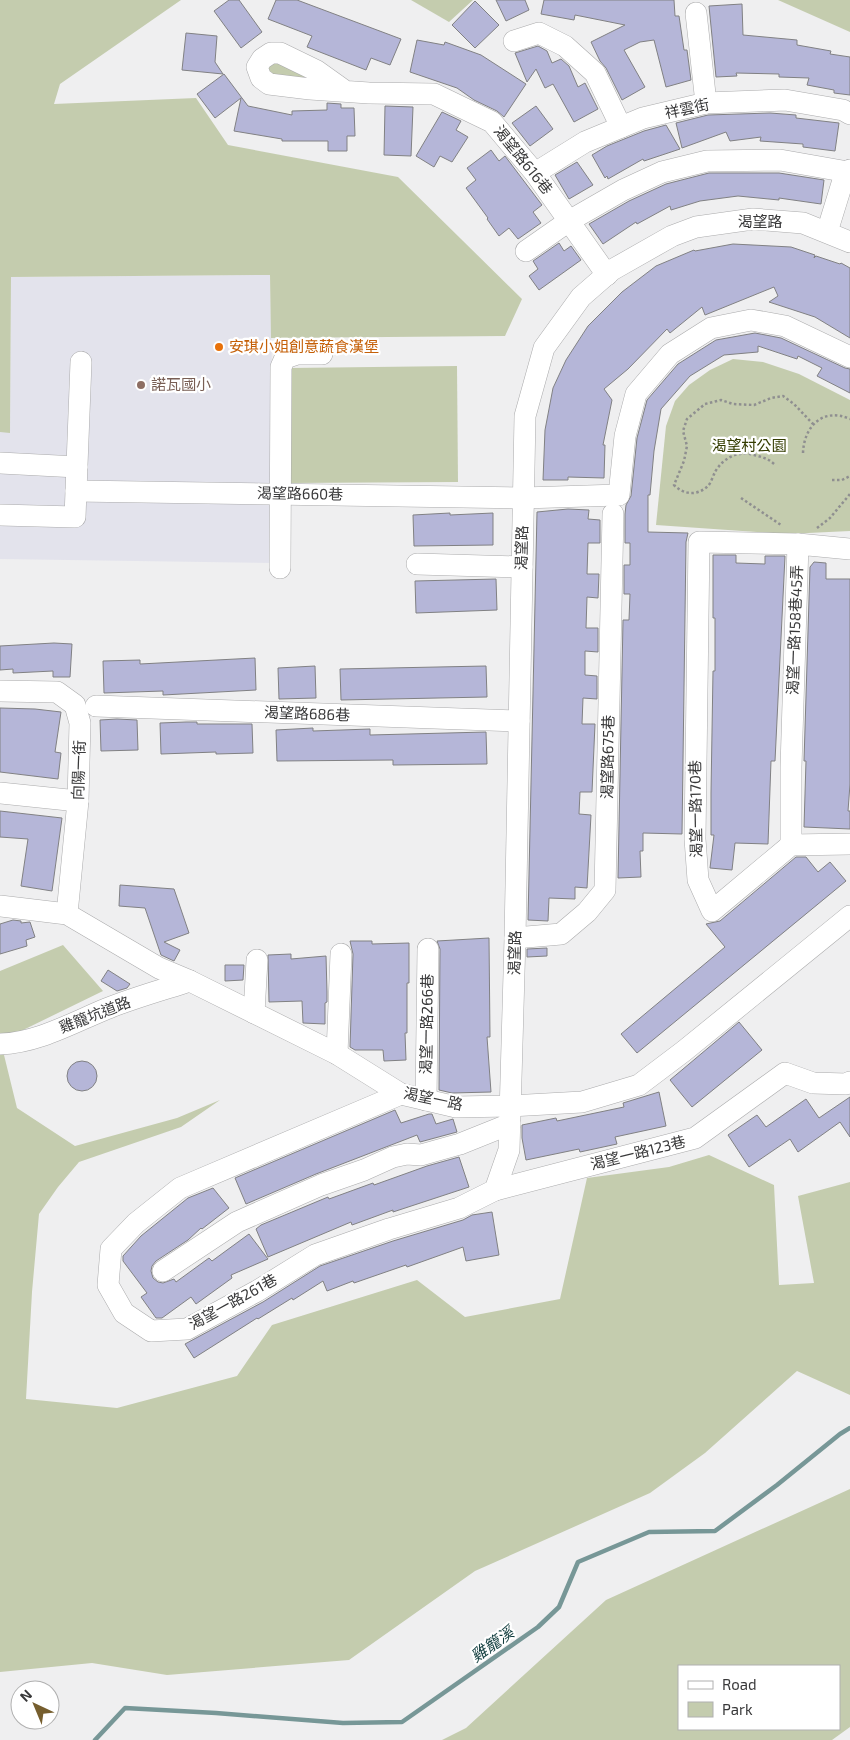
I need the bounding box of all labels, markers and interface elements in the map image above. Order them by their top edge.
street label: 祥雲街 [663,95,711,122]
street label: 渴望路616巷 [491,121,557,197]
street label: 渴望路 [737,212,783,230]
place label: 安琪小姐創意蔬食漢堡 [229,337,379,355]
marker: 安琪小姐創意蔬食漢堡 [213,341,225,353]
place label: 諾瓦國小 [151,375,211,393]
marker: 諾瓦國小 [135,379,147,391]
park label: 渴望村公園 [711,436,787,454]
street label: 渴望路660巷 [257,483,343,503]
street label: 渴望路 [512,525,530,571]
street label: 渴望一路158巷45弄 [783,564,805,695]
street label: 渴望路686巷 [264,703,350,724]
street label: 渴望路675巷 [597,715,617,799]
street label: 向陽一街 [68,740,88,800]
street label: 渴望一路170巷 [685,760,705,858]
street label: 渴望路 [505,930,523,976]
street label: 渴望一路266巷 [416,974,436,1074]
street label: 雞籠坑道路 [56,992,133,1036]
street label: 渴望一路 [402,1083,464,1113]
street label: 渴望一路123巷 [588,1131,687,1173]
street label: 渴望一路261巷 [185,1270,280,1333]
water label: 雞籠溪 [467,1621,518,1665]
legend [678,1665,840,1730]
text: Road [722,1675,757,1693]
north arrow [10,1680,60,1730]
text: N [16,1686,35,1705]
text: Park [722,1700,753,1718]

